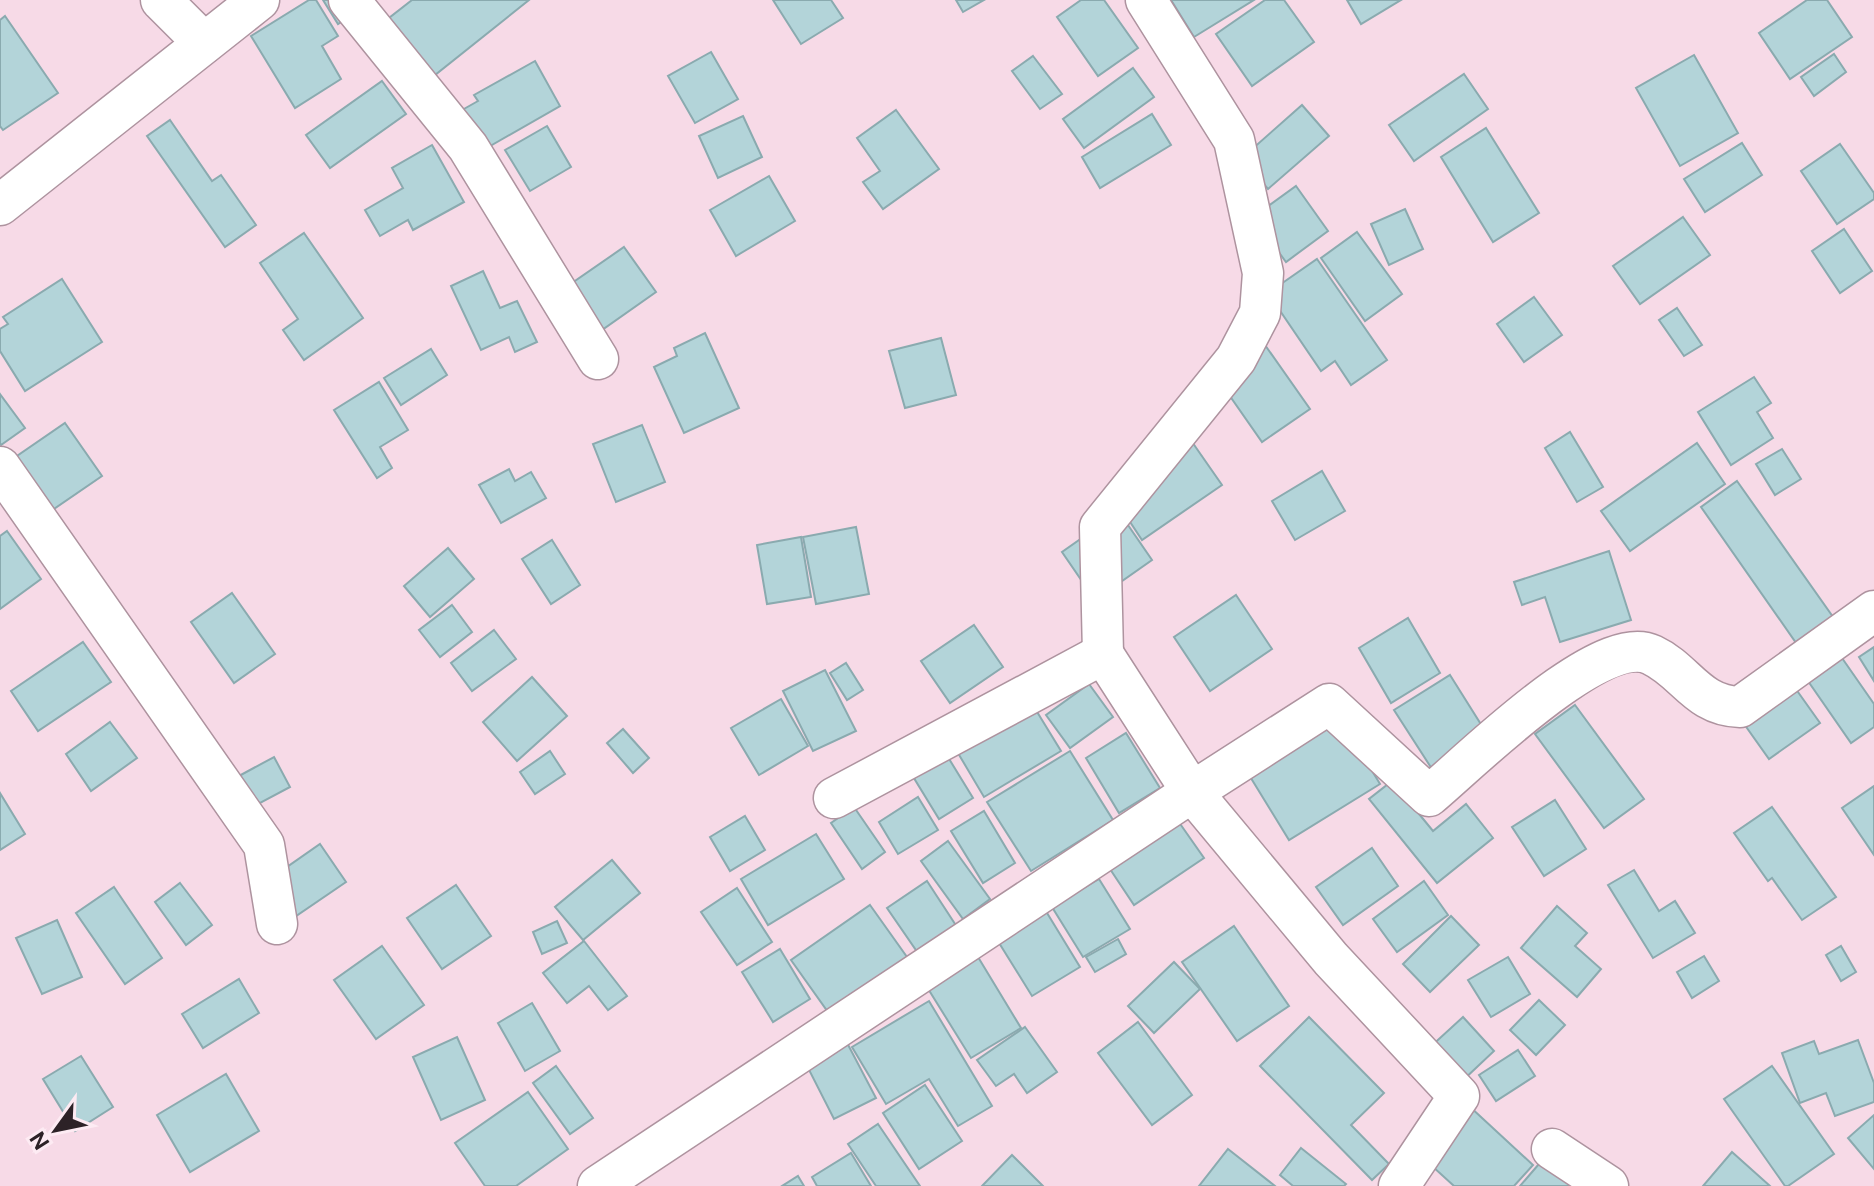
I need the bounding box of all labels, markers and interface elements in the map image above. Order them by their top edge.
north arrow [16,1090,96,1170]
text: N [23,1126,56,1155]

